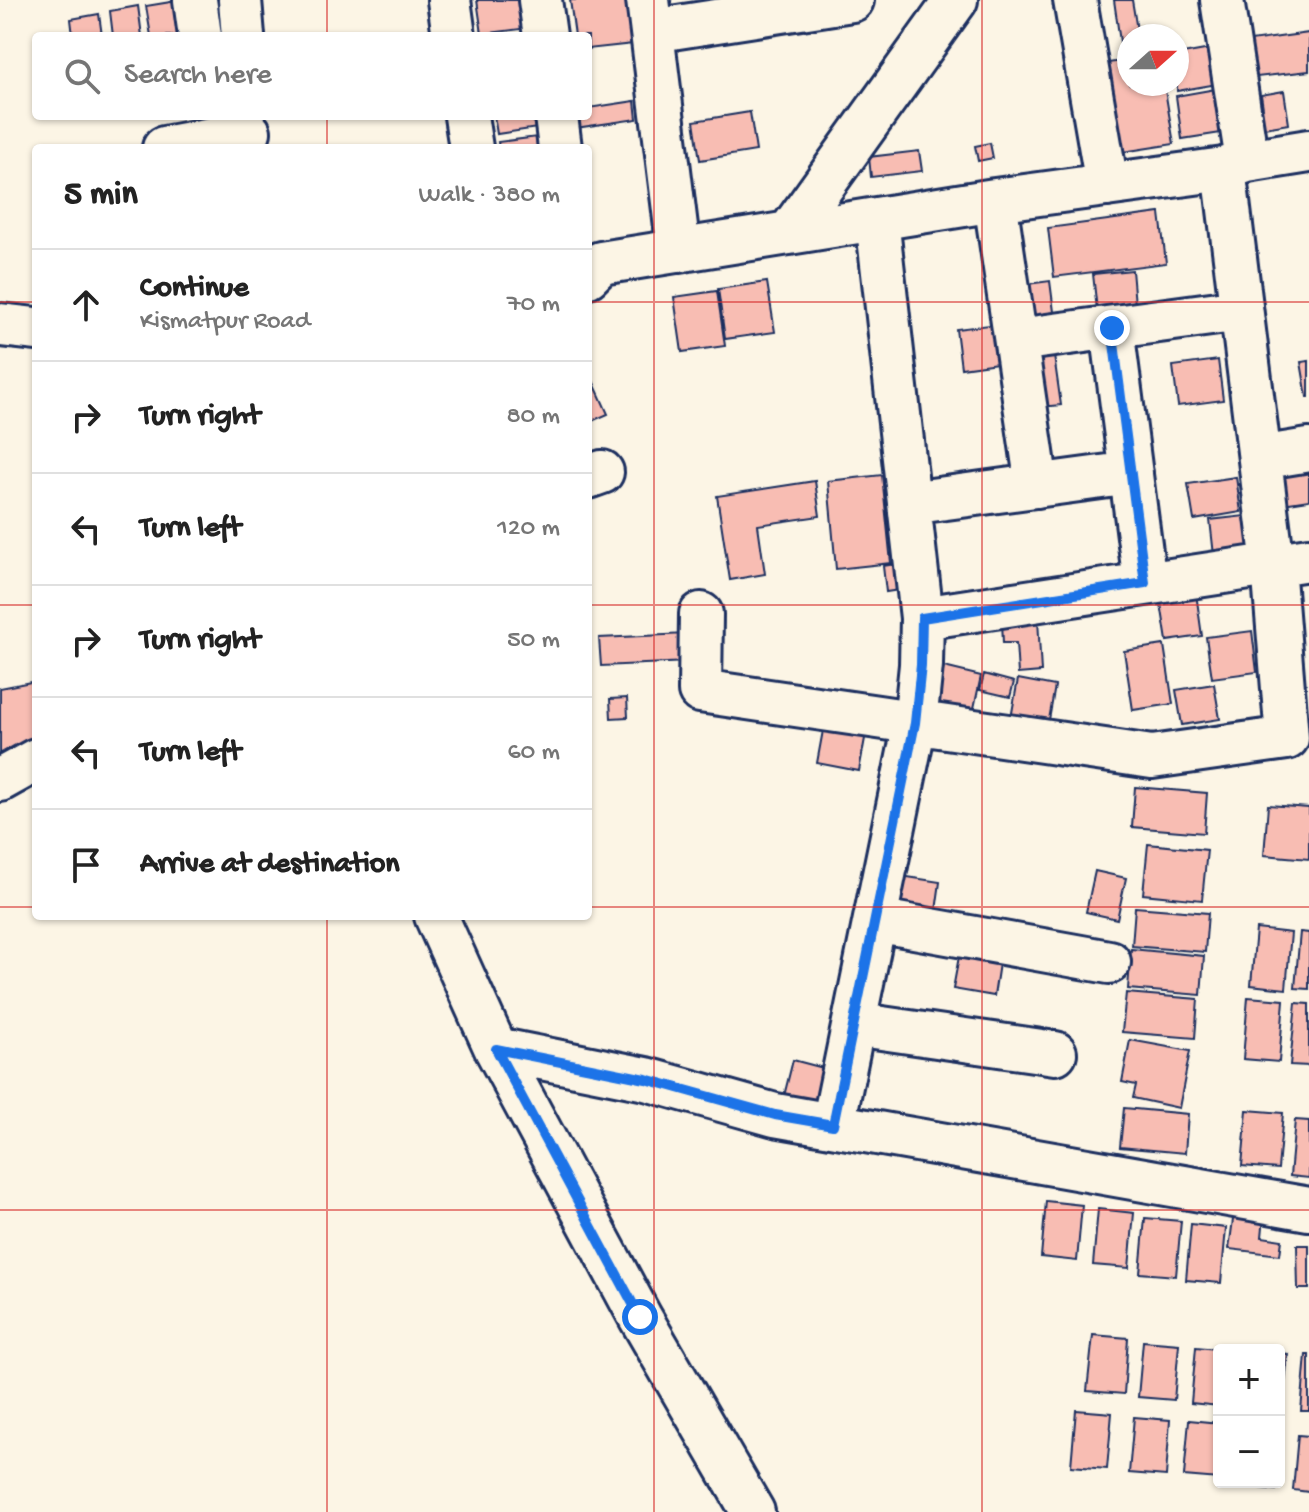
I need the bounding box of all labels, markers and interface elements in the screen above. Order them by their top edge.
north arrow [1117,24,1189,96]
search box [32,32,592,120]
icon: search [60,54,104,98]
text: Search here [124,59,272,94]
text: 5 min [64,176,138,216]
text: Walk · 380 m [419,181,560,212]
text: Continue [140,272,249,307]
icon: ahead [64,283,108,327]
text: 70 m [507,290,560,321]
text: Kismatpur Road [140,307,310,338]
route end [1094,310,1130,346]
icon: right [64,395,108,439]
text: Turn right [140,400,260,435]
text: 80 m [506,402,560,433]
icon: left [64,507,108,551]
text: Turn left [140,512,241,547]
text: 120 m [497,514,560,545]
icon: right [64,619,108,663]
text: Turn right [140,624,260,659]
text: 50 m [507,626,560,657]
icon: left [64,731,108,775]
text: Turn left [140,736,241,771]
text: 60 m [507,738,560,769]
icon: arrive [64,843,108,887]
text: Arrive at destination [140,848,400,883]
route start [622,1299,658,1335]
map controls [1213,1344,1285,1488]
button: + [1213,1344,1285,1416]
button: − [1213,1416,1285,1488]

